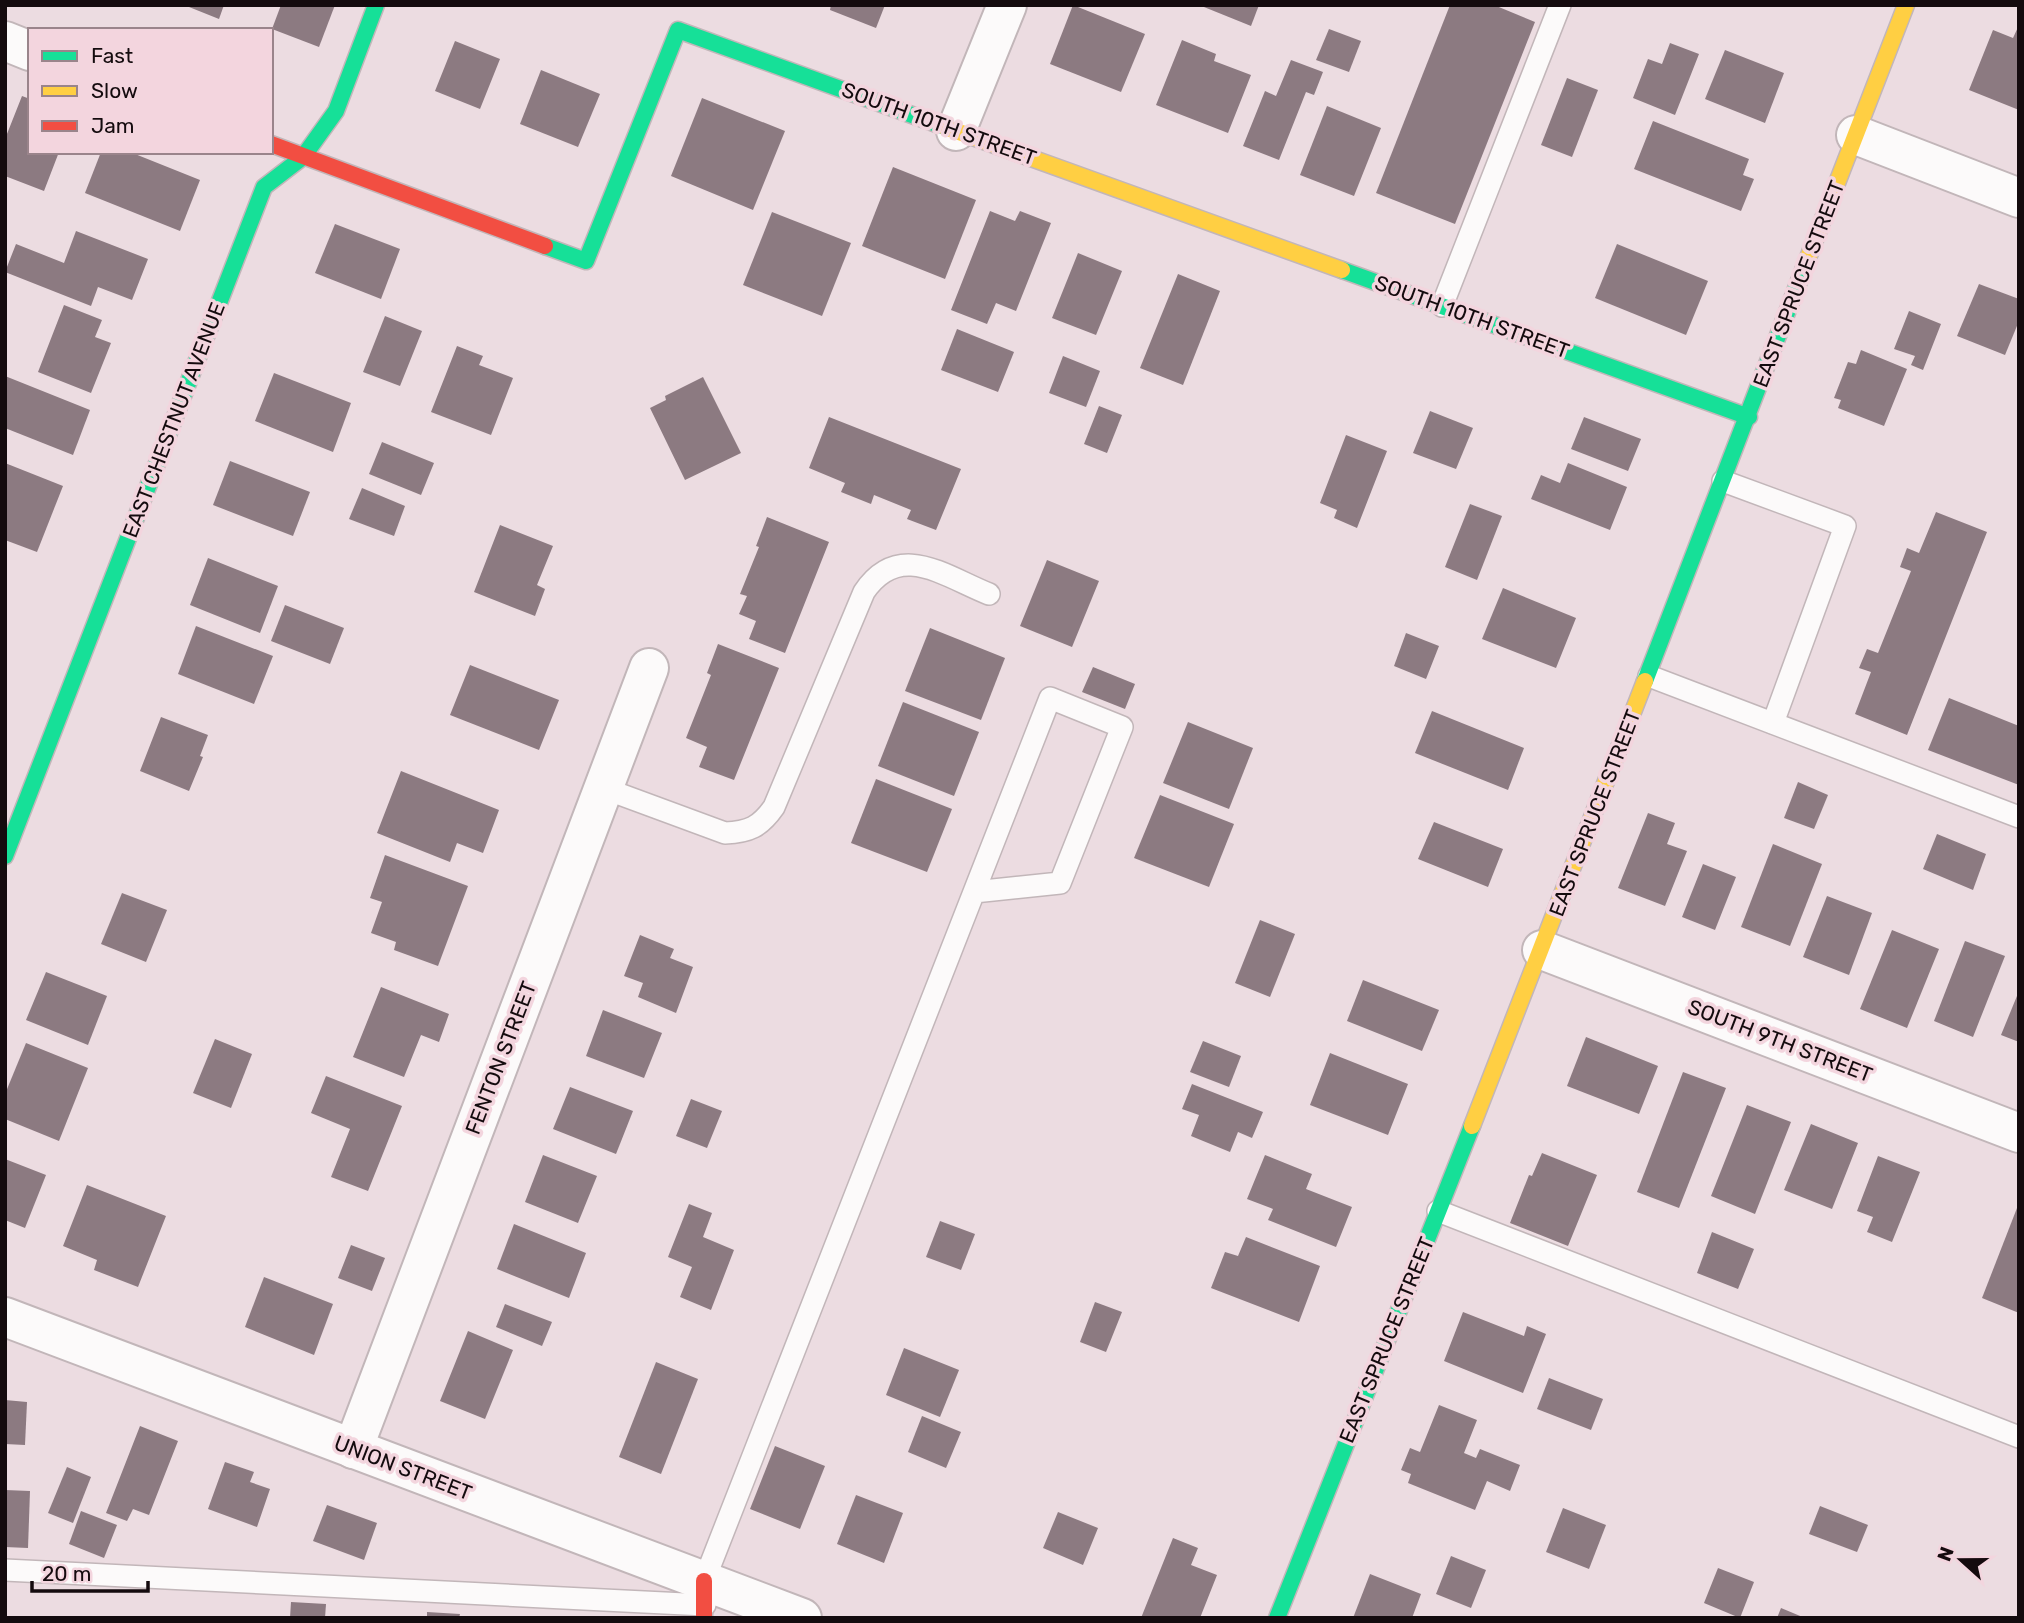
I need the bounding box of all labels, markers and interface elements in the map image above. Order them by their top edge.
legend [28,28,273,154]
text: Fast [91,43,133,68]
street label: SOUTH 10TH STREET [839,77,1040,170]
text: Slow [91,78,138,103]
text: Jam [91,113,135,138]
street label: EAST SPRUCE STREET [1748,177,1850,391]
street label: SOUTH 10TH STREET [1372,270,1573,363]
street label: EAST CHESTNUT AVENUE [117,299,230,541]
street label: EAST SPRUCE STREET [1544,706,1646,920]
street label: FENTON STREET [460,978,541,1138]
street label: SOUTH 9TH STREET [1684,994,1876,1087]
street label: EAST SPRUCE STREET [1334,1233,1439,1446]
street label: UNION STREET [331,1430,476,1505]
north arrow [1926,1525,1996,1595]
text: N [1932,1544,1959,1565]
scale bar [32,1550,147,1594]
text: 20 m [42,1561,91,1586]

